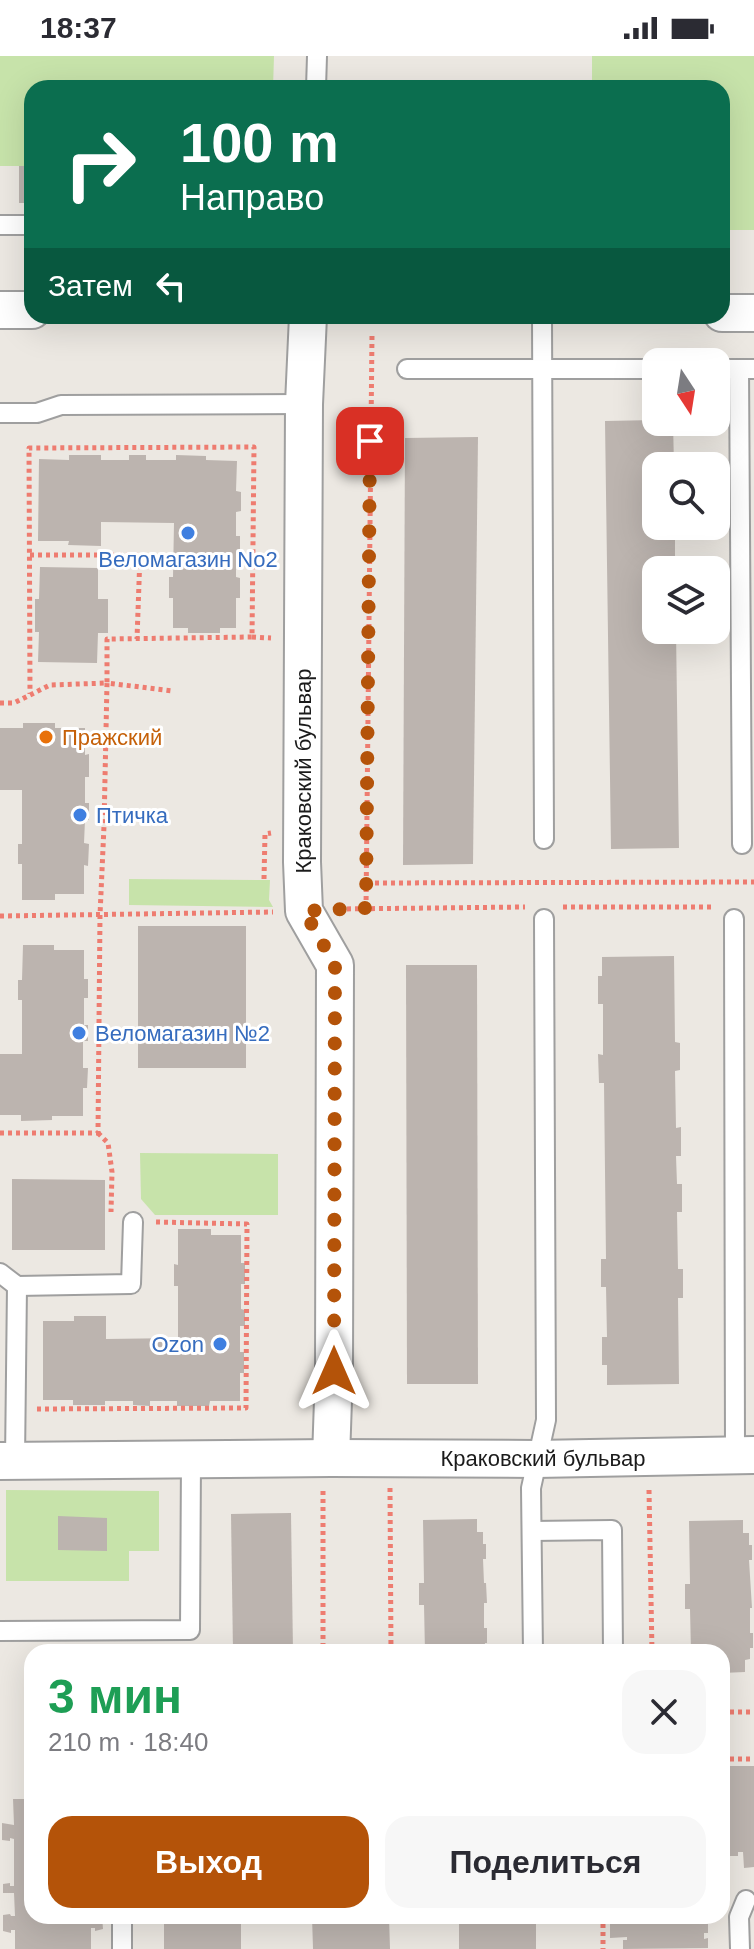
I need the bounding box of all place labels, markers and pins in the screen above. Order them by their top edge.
pin [336,407,404,475]
marker: Веломагазин No2 [179,524,197,542]
place label: Веломагазин No2 [98,547,278,572]
place label: Пражский [62,725,162,750]
marker: Пражский [37,728,55,746]
place label: Птичка [96,803,169,828]
marker: Птичка [71,806,89,824]
place label: Веломагазин №2 [95,1021,270,1046]
marker: Веломагазин №2 [70,1024,88,1042]
place label: Ozon [151,1332,204,1357]
marker: Ozon [211,1335,229,1353]

